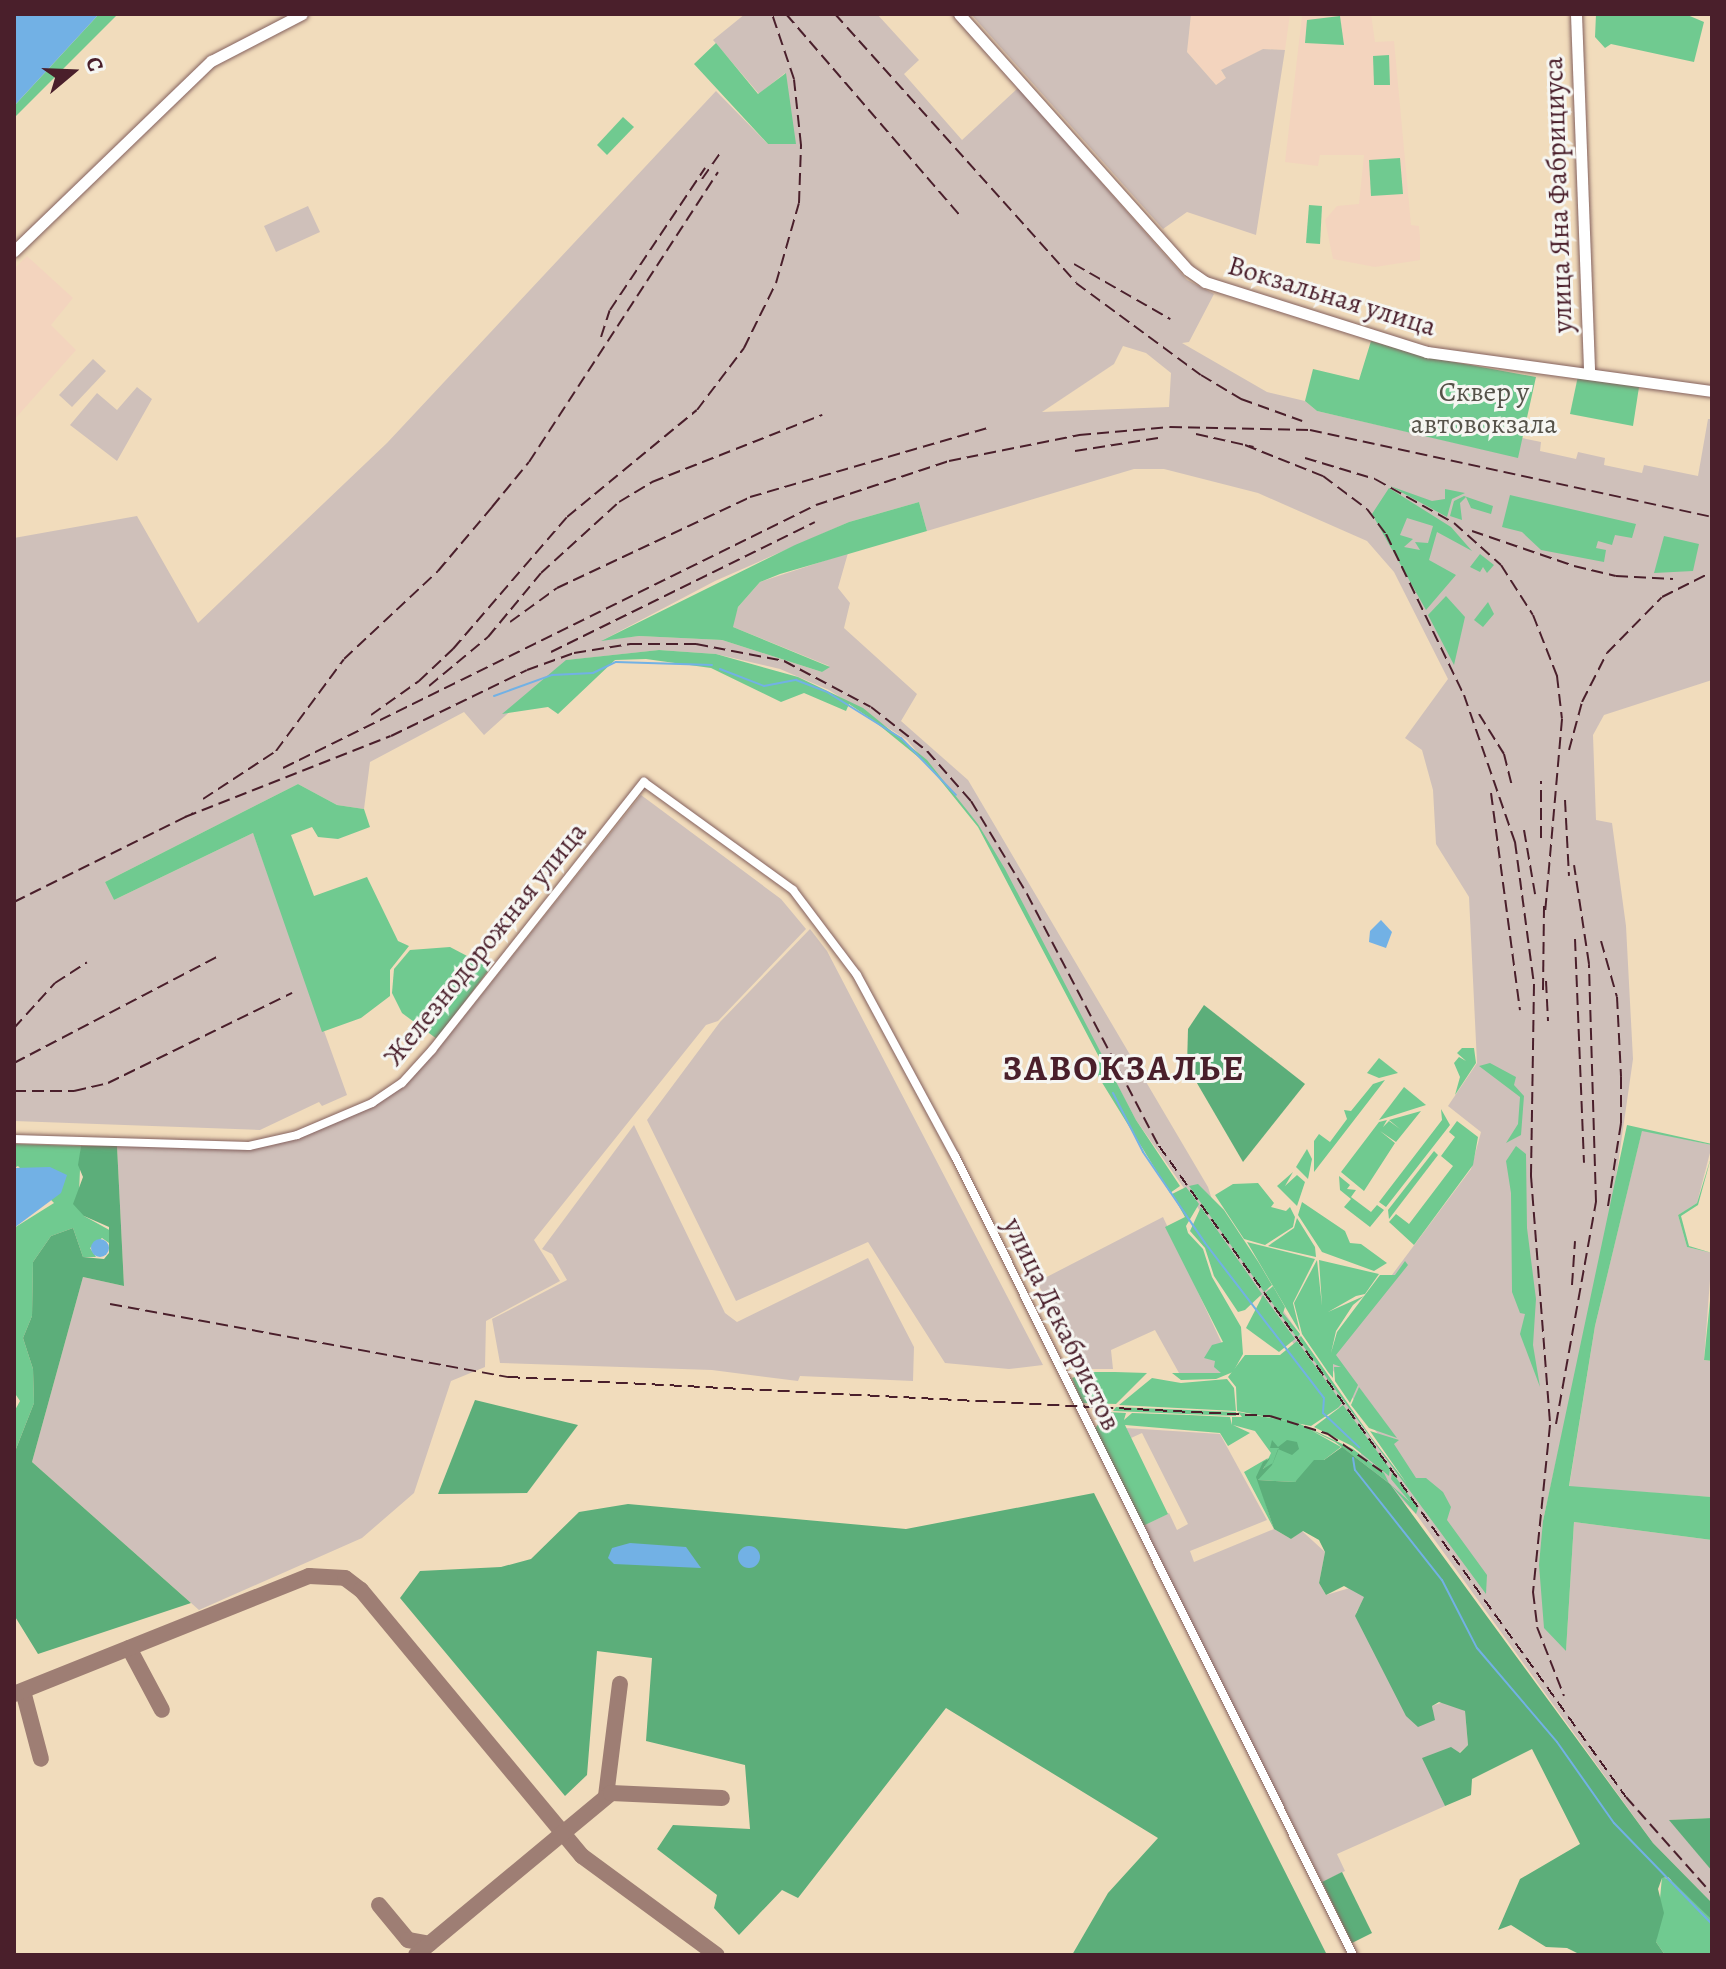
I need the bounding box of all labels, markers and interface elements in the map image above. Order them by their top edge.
north arrow [32,32,112,112]
text: С [78,53,111,75]
street label: улица Яна Фабрициуса [1536,56,1580,334]
street label: Вокзальная улица [1224,248,1440,344]
park label: Сквер у автовокзала [1411,375,1557,441]
street label: Железнодорожная улица [376,815,594,1073]
district label: ЗАВОКЗАЛЬЕ [1003,1046,1245,1090]
street label: улица Декабристов [996,1212,1128,1436]

